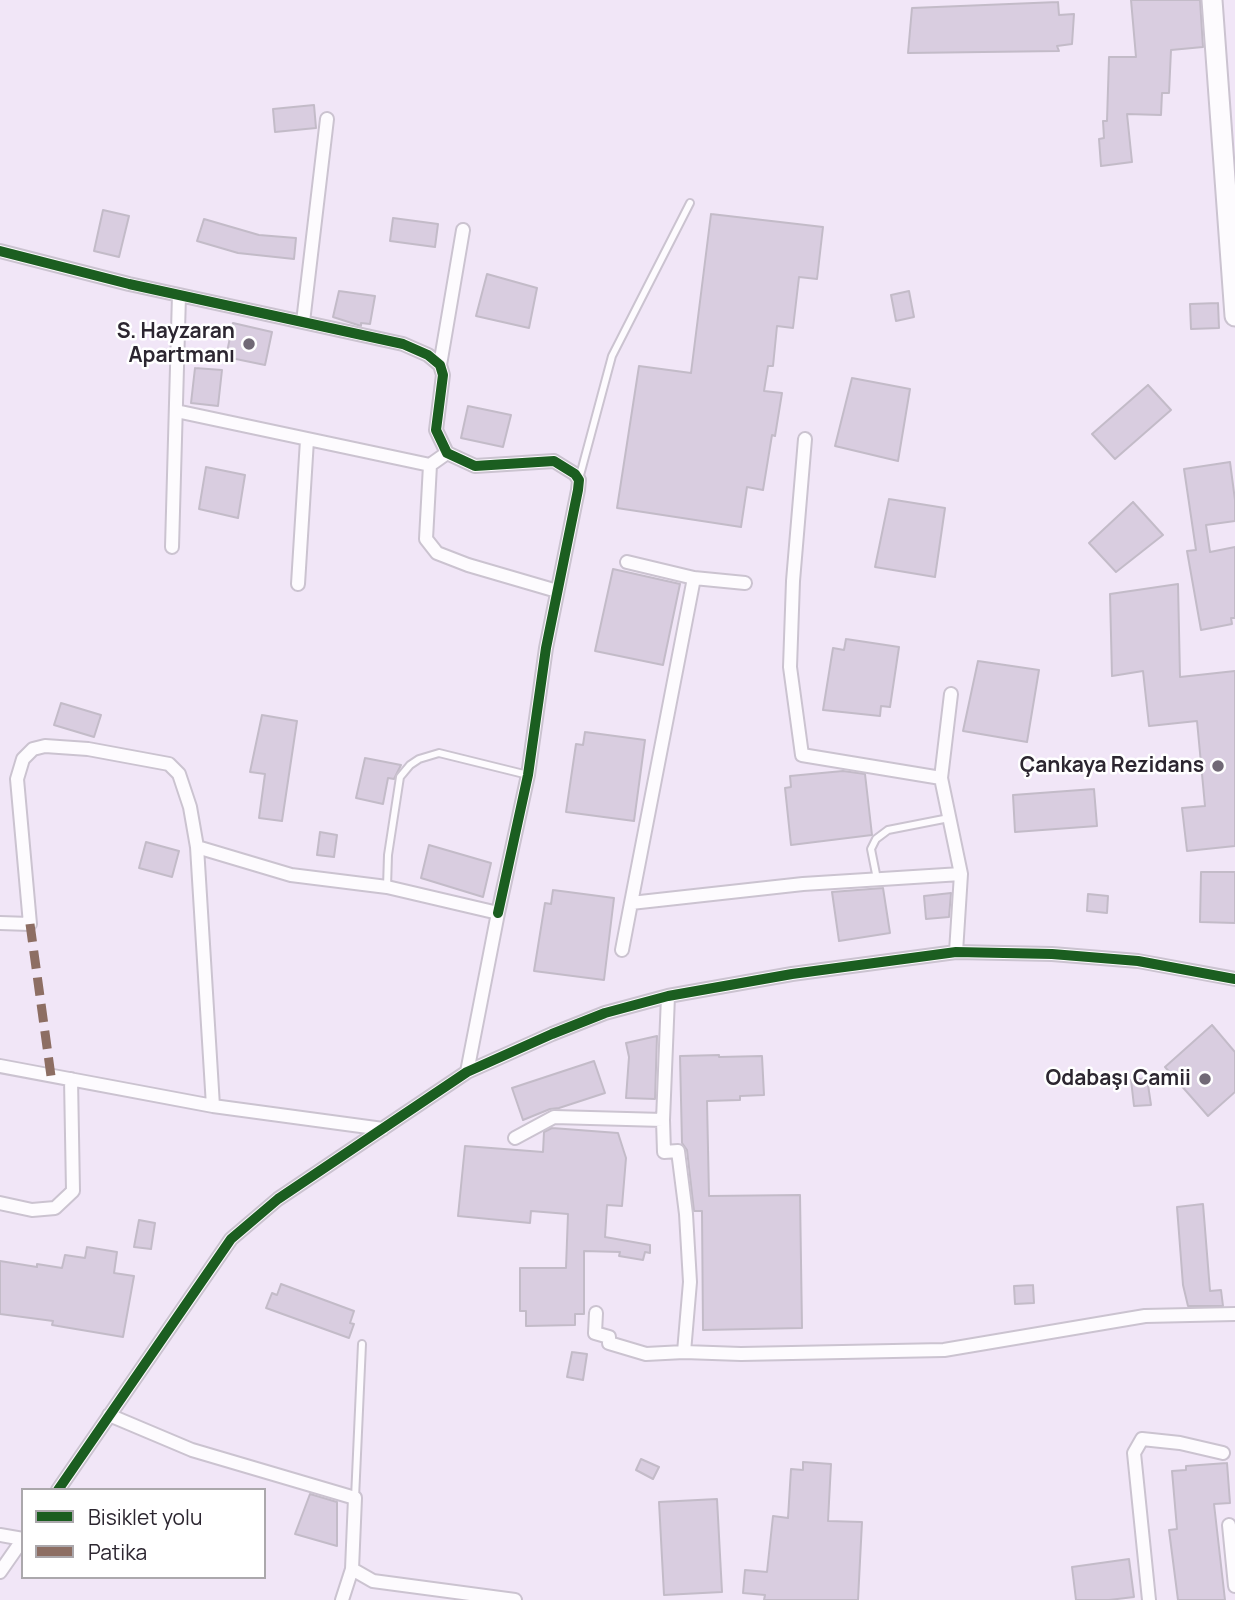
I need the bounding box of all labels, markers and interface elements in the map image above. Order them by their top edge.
place label: S. Hayzaran Apartmanı [117,319,235,369]
marker: S. Hayzaran Apartmanı [241,336,257,352]
place label: Çankaya Rezidans [1020,753,1204,779]
marker: Çankaya Rezidans [1210,758,1226,774]
place label: Odabaşı Camii [1045,1066,1191,1092]
marker: Odabaşı Camii [1197,1071,1213,1087]
legend [21,1488,266,1579]
text: Bisiklet yolu [88,1503,202,1531]
text: Patika [88,1538,147,1566]

